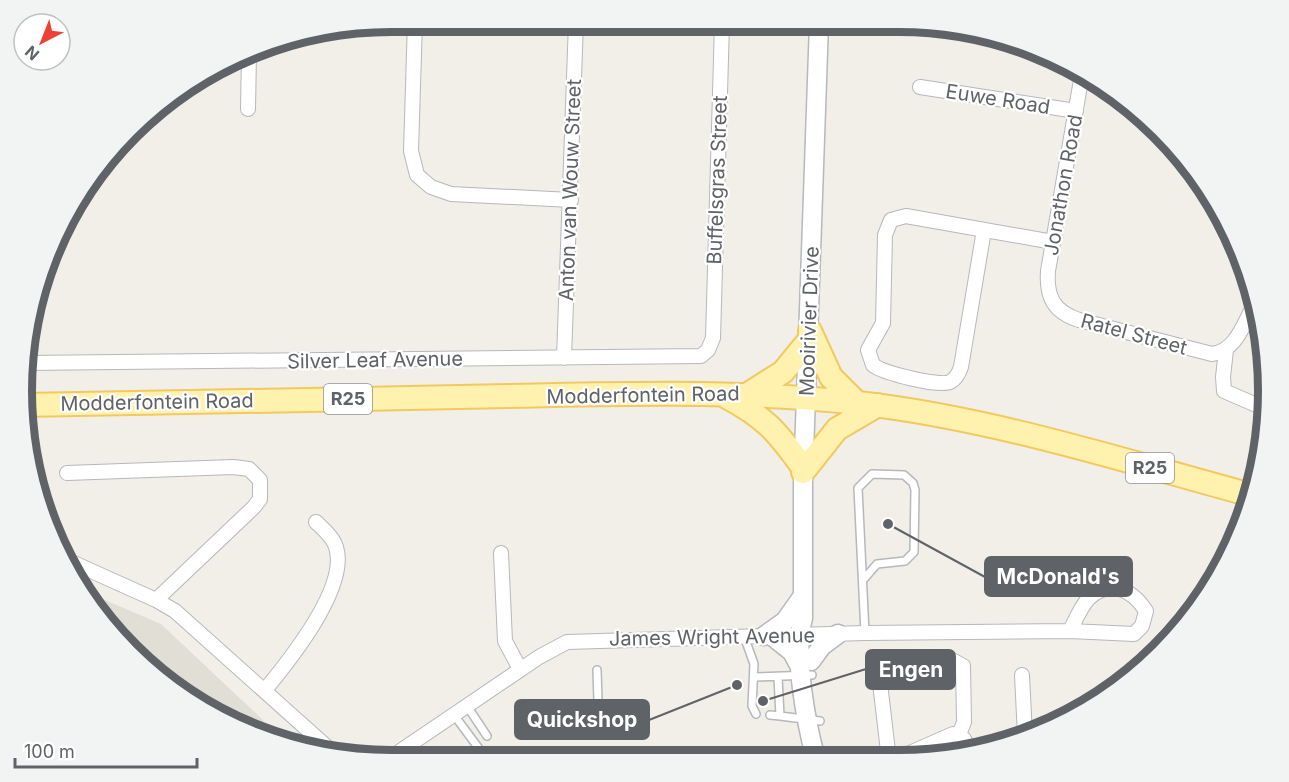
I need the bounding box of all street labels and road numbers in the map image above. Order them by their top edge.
street label: Anton van Wouw Street [554,78,586,301]
street label: Euwe Road [944,79,1052,119]
street label: Buffelsgras Street [702,95,732,265]
street label: Jonathon Road [1039,113,1087,257]
street label: Mooirivier Drive [794,246,824,396]
street label: Ratel Street [1078,308,1190,360]
street label: Silver Leaf Avenue [287,346,463,374]
street label: Modderfontein Road [546,381,740,409]
road number: R25 [324,384,372,414]
street label: Modderfontein Road [60,388,254,416]
road number: R25 [1126,453,1174,483]
street label: James Wright Avenue [609,623,815,651]

